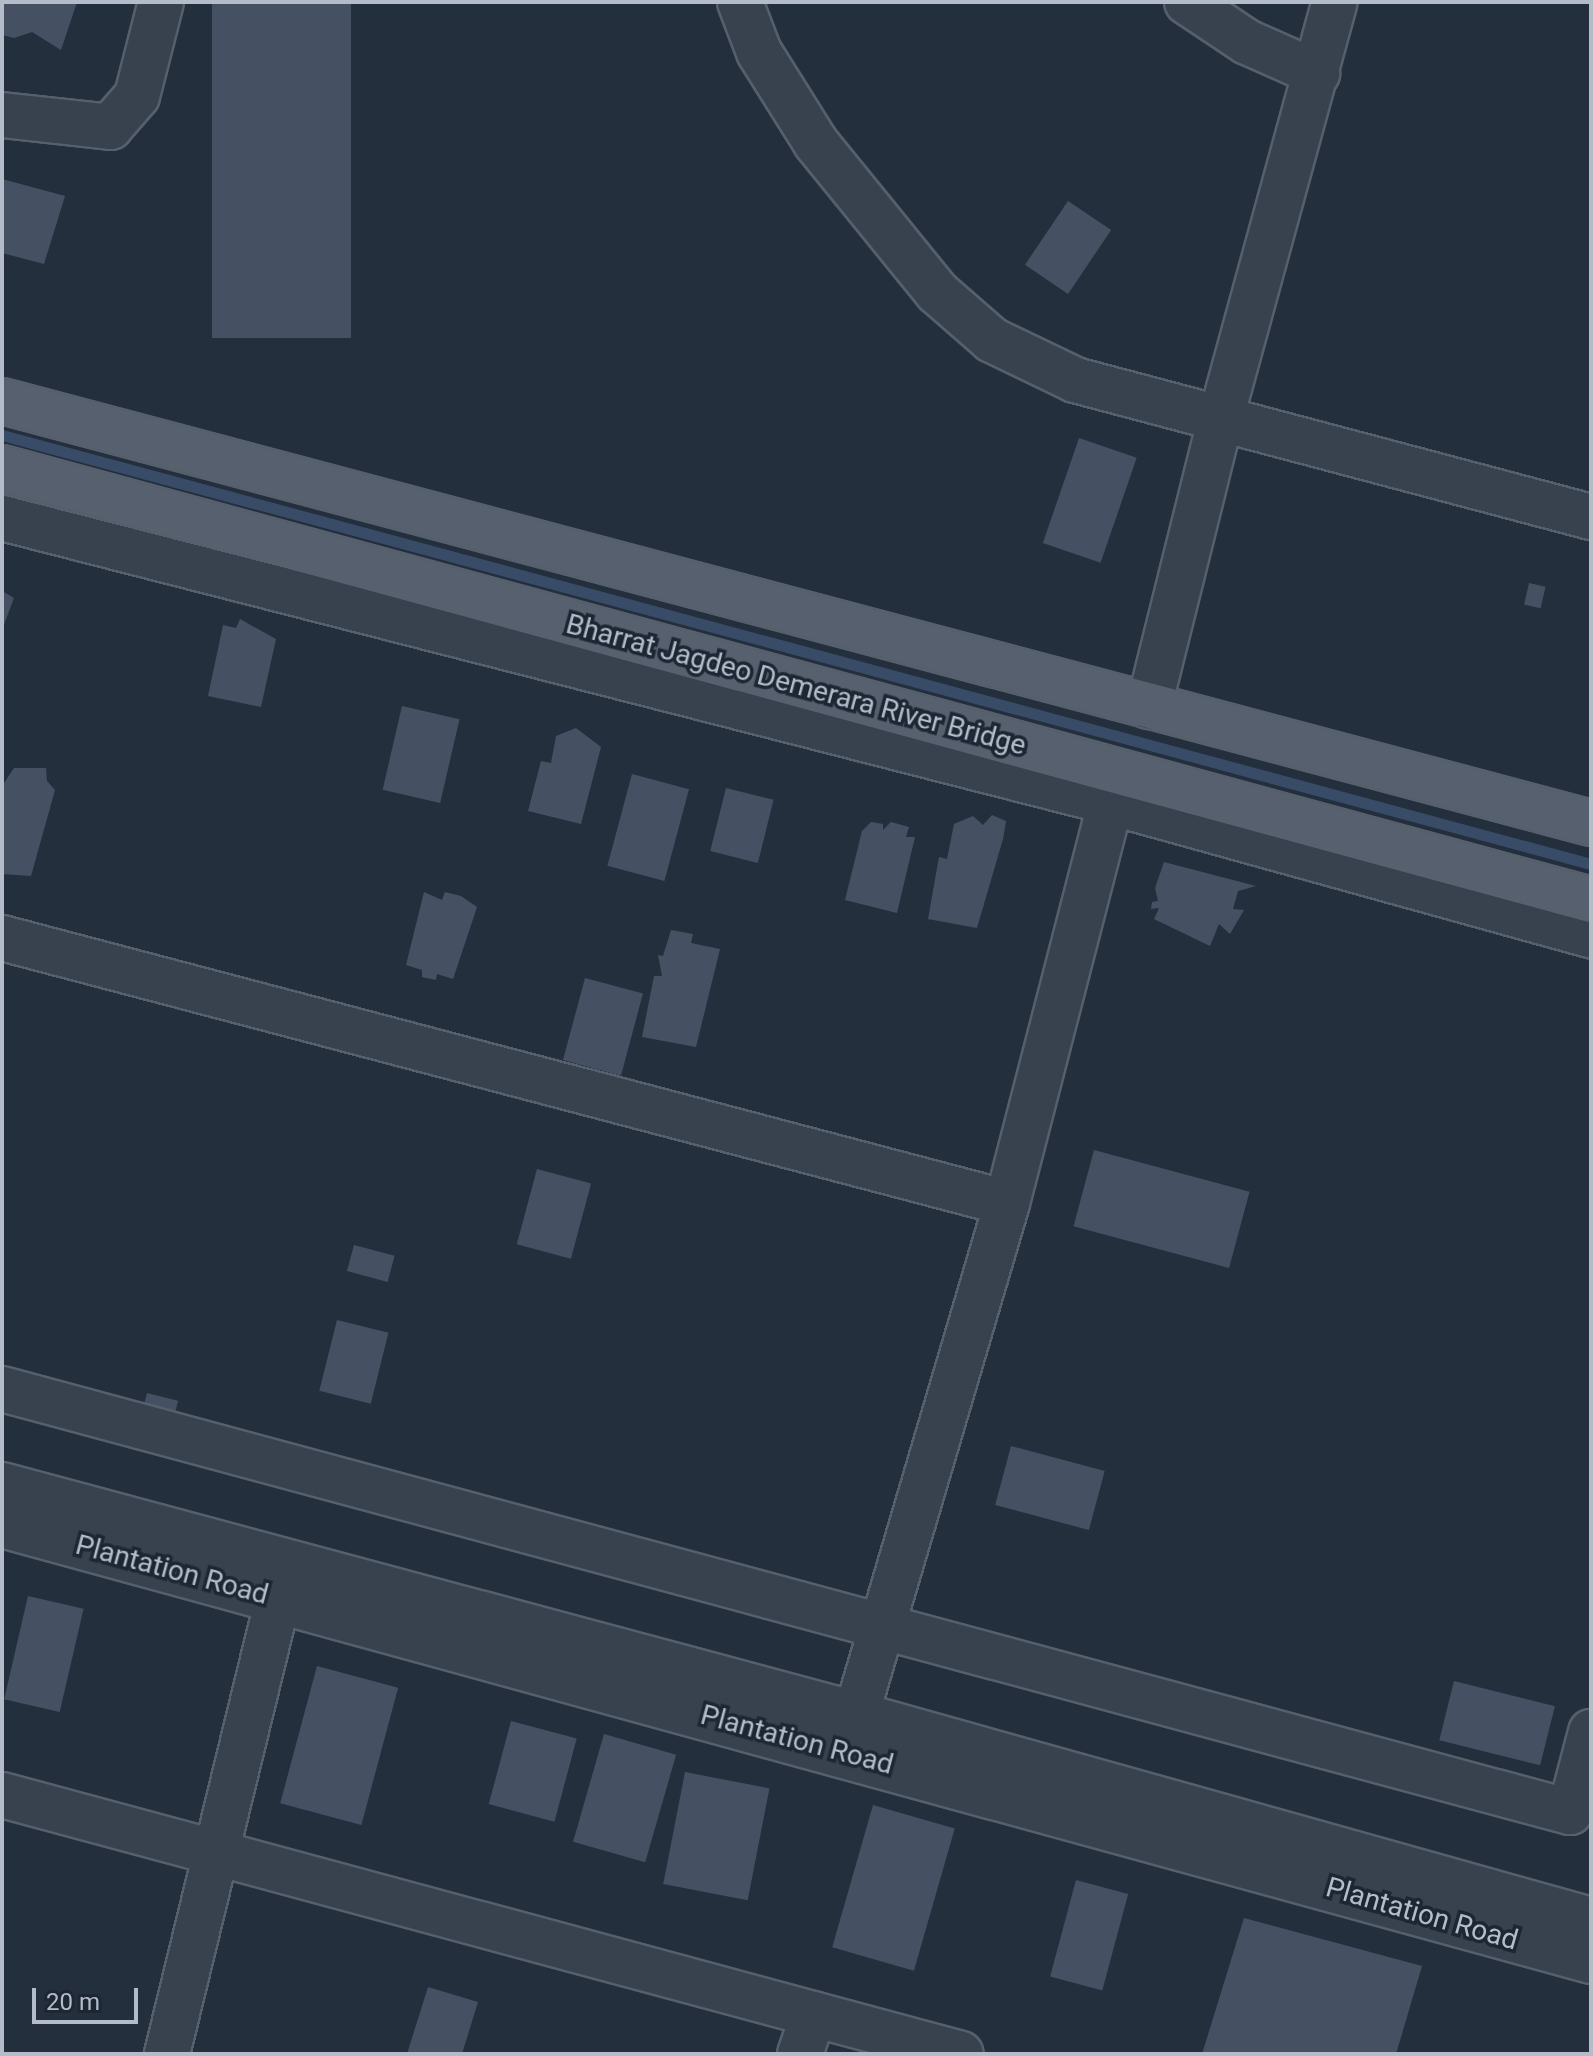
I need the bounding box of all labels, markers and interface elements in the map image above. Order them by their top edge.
street label: Bharrat Jagdeo Demerara River Bridge [562,607,1030,763]
street label: Plantation Road [72,1528,272,1612]
street label: Plantation Road [697,1698,897,1782]
street label: Plantation Road [1322,1871,1522,1957]
scale bar [36,1972,142,2022]
text: 20 m [46,1988,100,2016]

